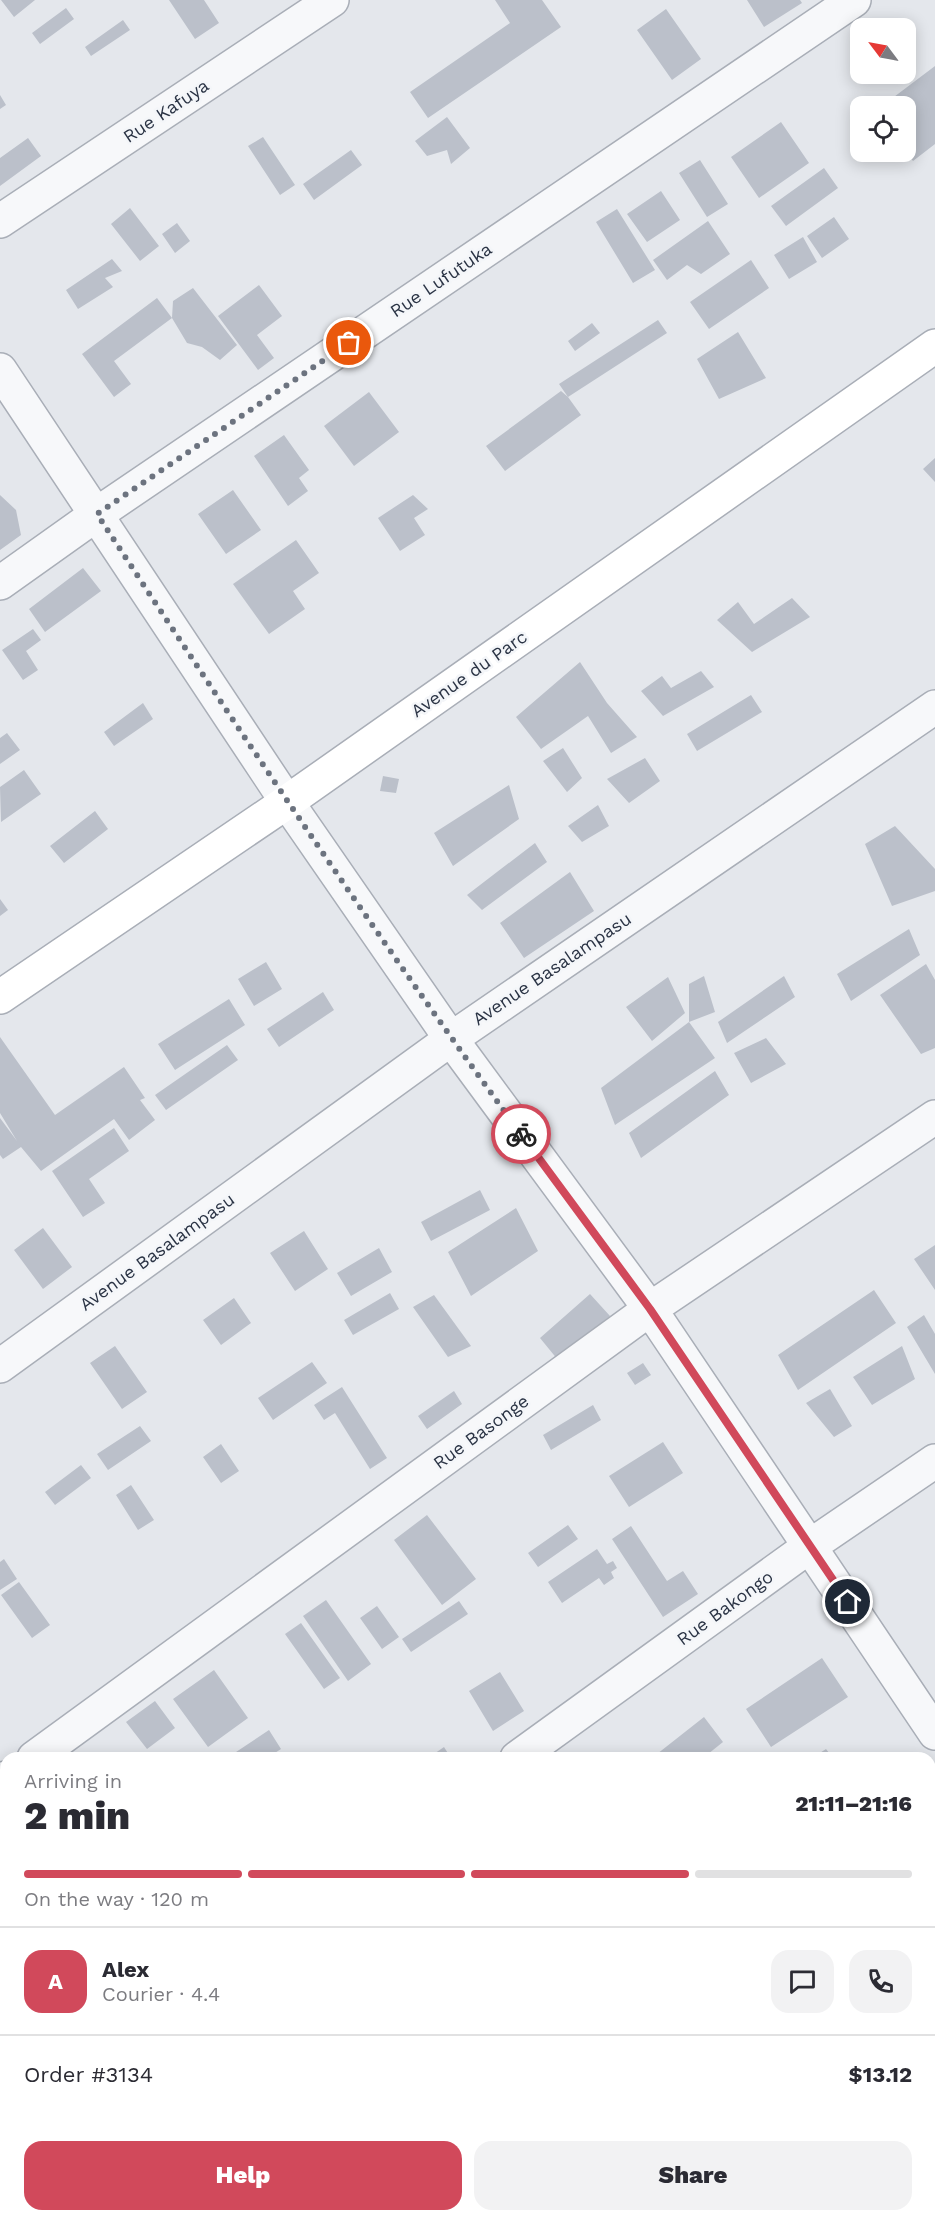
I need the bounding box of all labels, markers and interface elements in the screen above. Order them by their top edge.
north arrow [850,18,916,84]
map controls [850,18,916,162]
street label: Rue Kafuya [119,74,212,147]
button: locate [850,96,916,162]
street label: Rue Lufutuka [386,238,496,321]
pin [323,317,374,368]
icon: bag [332,326,365,359]
street label: Avenue du Parc [407,626,531,721]
street label: Avenue Basalampasu [469,908,635,1029]
courier [491,1104,551,1164]
icon: bike [505,1118,538,1151]
street label: Avenue Basalampasu [75,1188,238,1315]
street label: Rue Basonge [429,1390,532,1473]
street label: Rue Bakongo [673,1566,777,1649]
pin [822,1576,873,1627]
icon: home [831,1585,864,1618]
text: Arriving in [24,1769,122,1793]
text: 21:11–21:16 [795,1791,912,1816]
text: 2 min [24,1793,130,1838]
text: On the way · 120 m [24,1887,209,1911]
button: chat [771,1950,834,2013]
button: phone [849,1950,912,2013]
text: Alex [102,1957,149,1982]
text: A [48,1969,63,1994]
text: Courier · 4.4 [102,1982,220,2006]
text: Order #3134 [24,2062,153,2087]
text: $13.12 [849,2062,912,2087]
button: Help [24,2141,462,2210]
button: Share [474,2141,912,2210]

